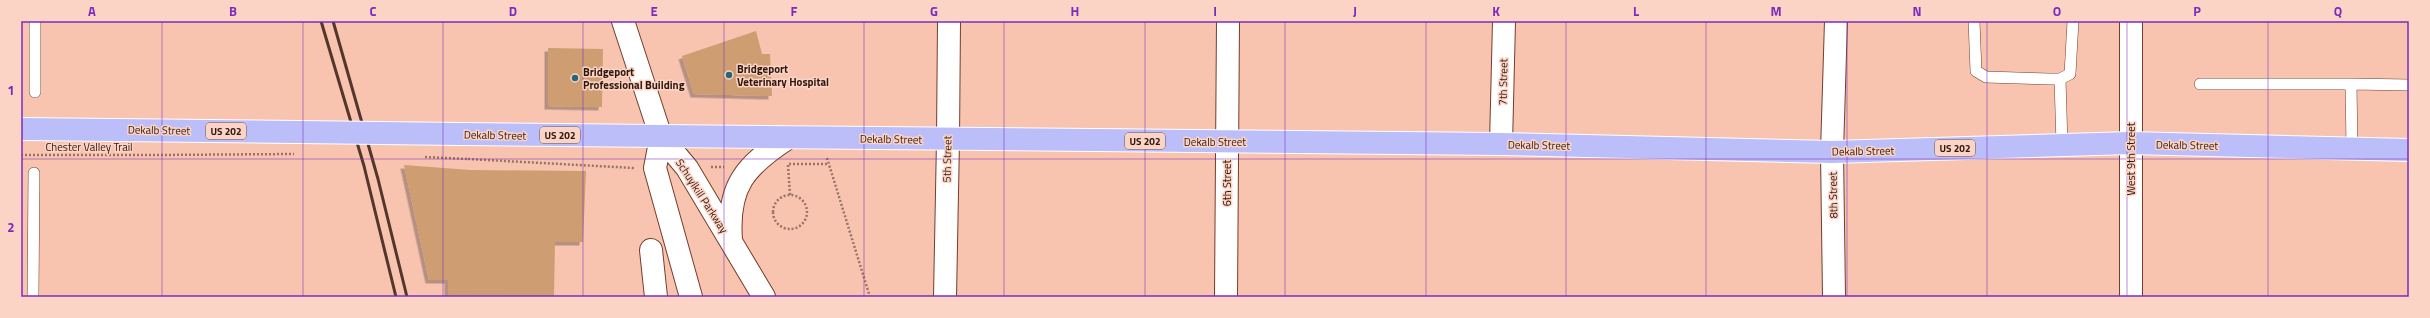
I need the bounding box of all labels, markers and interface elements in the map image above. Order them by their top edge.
text: A [88,1,96,21]
text: B [229,1,237,21]
text: C [369,1,377,21]
text: D [509,1,517,21]
text: E [650,1,658,21]
text: F [791,1,798,21]
text: G [930,1,938,21]
text: H [1071,1,1079,21]
text: I [1213,1,1217,21]
text: J [1353,1,1357,21]
text: K [1492,1,1500,21]
text: L [1633,1,1639,21]
text: M [1770,1,1782,21]
text: N [1912,1,1922,21]
text: O [2053,1,2061,21]
text: P [2193,1,2201,21]
text: Q [2334,1,2342,21]
street label: 7th Street [1495,58,1511,105]
place label: Bridgeport Veterinary Hospital [737,61,829,90]
place label: Bridgeport Professional Building [583,64,685,93]
marker: Bridgeport Veterinary Hospital [724,70,734,80]
marker: Bridgeport Professional Building [570,73,580,83]
text: 1 [7,80,15,100]
street label: Dekalb Street [128,121,191,139]
street label: West 9th Street [2123,122,2139,196]
road number: US 202 [206,123,246,139]
street label: Dekalb Street [464,126,527,144]
road number: US 202 [540,127,580,143]
street label: Dekalb Street [860,130,923,148]
road number: US 202 [1125,133,1165,149]
street label: Dekalb Street [1184,134,1246,150]
street label: 5th Street [939,135,955,182]
street label: Dekalb Street [1508,136,1571,154]
street label: Dekalb Street [2156,136,2219,154]
street label: Chester Valley Trail [45,139,133,155]
road number: US 202 [1935,140,1975,156]
street label: Dekalb Street [1832,142,1895,160]
street label: Schuylkill Parkway [672,156,732,237]
street label: 6th Street [1219,160,1235,206]
street label: 8th Street [1825,171,1841,218]
text: 2 [7,217,15,237]

